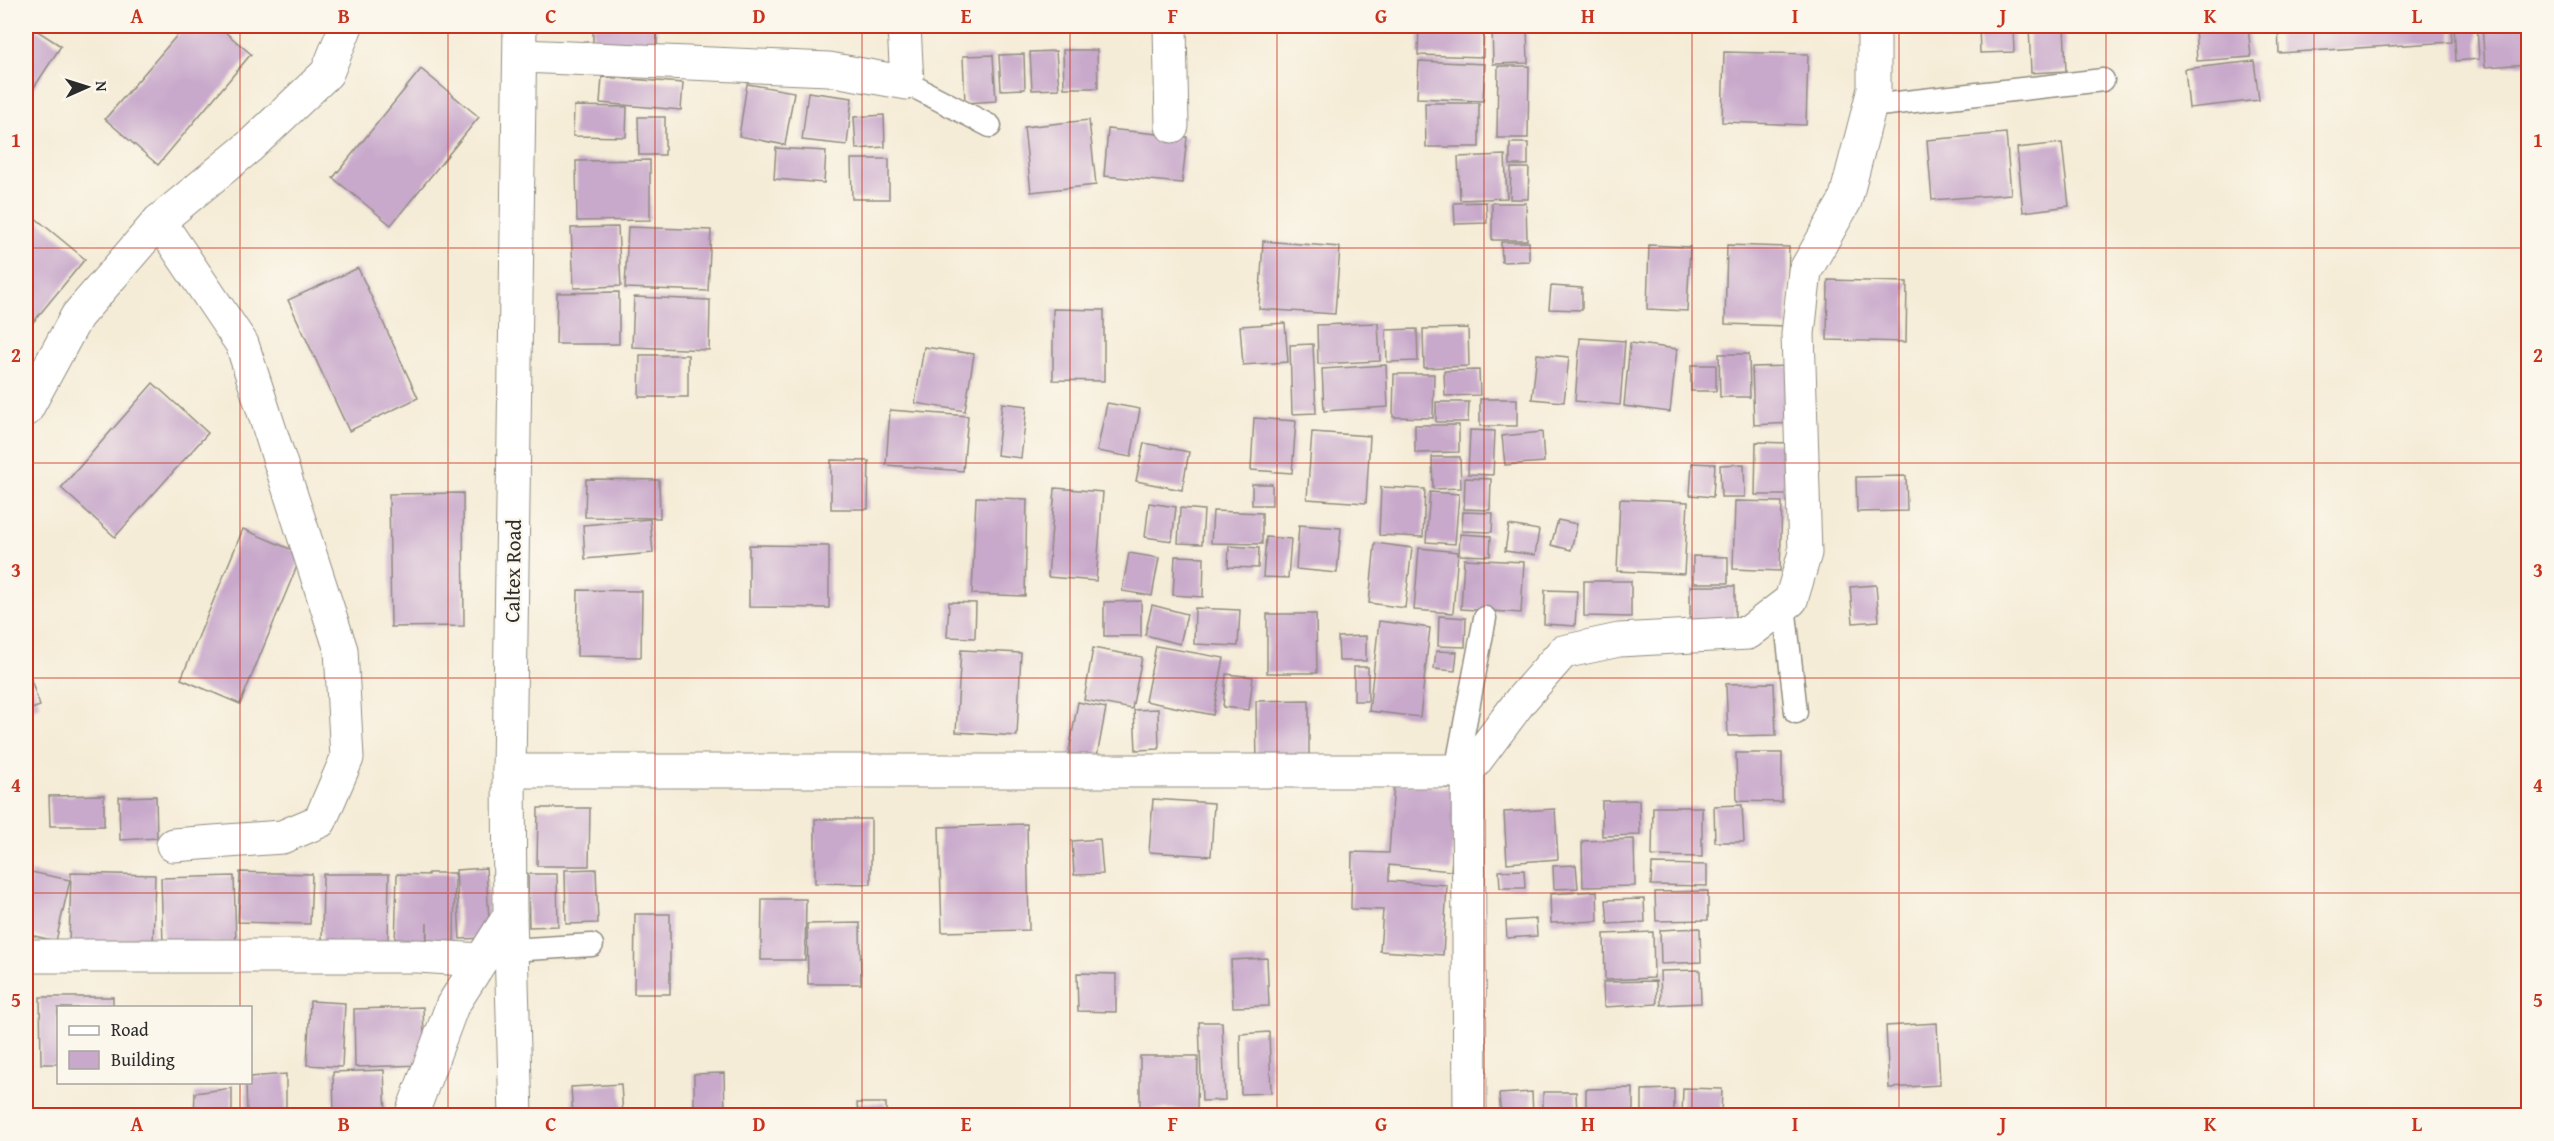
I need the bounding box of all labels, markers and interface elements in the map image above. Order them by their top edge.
text: A [131,1,144,30]
text: B [338,1,350,30]
text: C [545,1,557,30]
text: D [752,1,766,30]
text: E [961,1,972,30]
text: F [1168,1,1178,30]
text: G [1375,1,1387,30]
text: H [1581,1,1595,30]
text: I [1792,1,1798,30]
text: J [1997,1,2007,30]
text: K [2204,1,2217,30]
text: L [2412,1,2423,30]
north arrow [57,57,117,117]
text: N [90,80,114,92]
text: 1 [11,125,21,154]
text: 1 [2533,125,2543,154]
text: 2 [11,340,21,369]
text: 2 [2533,340,2543,369]
street label: Caltex Road [496,518,529,623]
text: 3 [11,555,21,584]
text: 3 [2533,555,2543,584]
text: 4 [11,770,21,799]
text: 4 [2533,770,2543,799]
text: 5 [11,985,21,1014]
text: 5 [2533,985,2543,1014]
legend [57,1006,252,1084]
text: Road [111,1016,149,1043]
text: Building [111,1046,175,1073]
text: A [131,1109,144,1138]
text: B [338,1109,350,1138]
text: C [545,1109,557,1138]
text: D [752,1109,766,1138]
text: E [961,1109,972,1138]
text: F [1168,1109,1178,1138]
text: G [1375,1109,1387,1138]
text: H [1581,1109,1595,1138]
text: I [1792,1109,1798,1138]
text: J [1997,1109,2007,1138]
text: K [2204,1109,2217,1138]
text: L [2412,1109,2423,1138]

